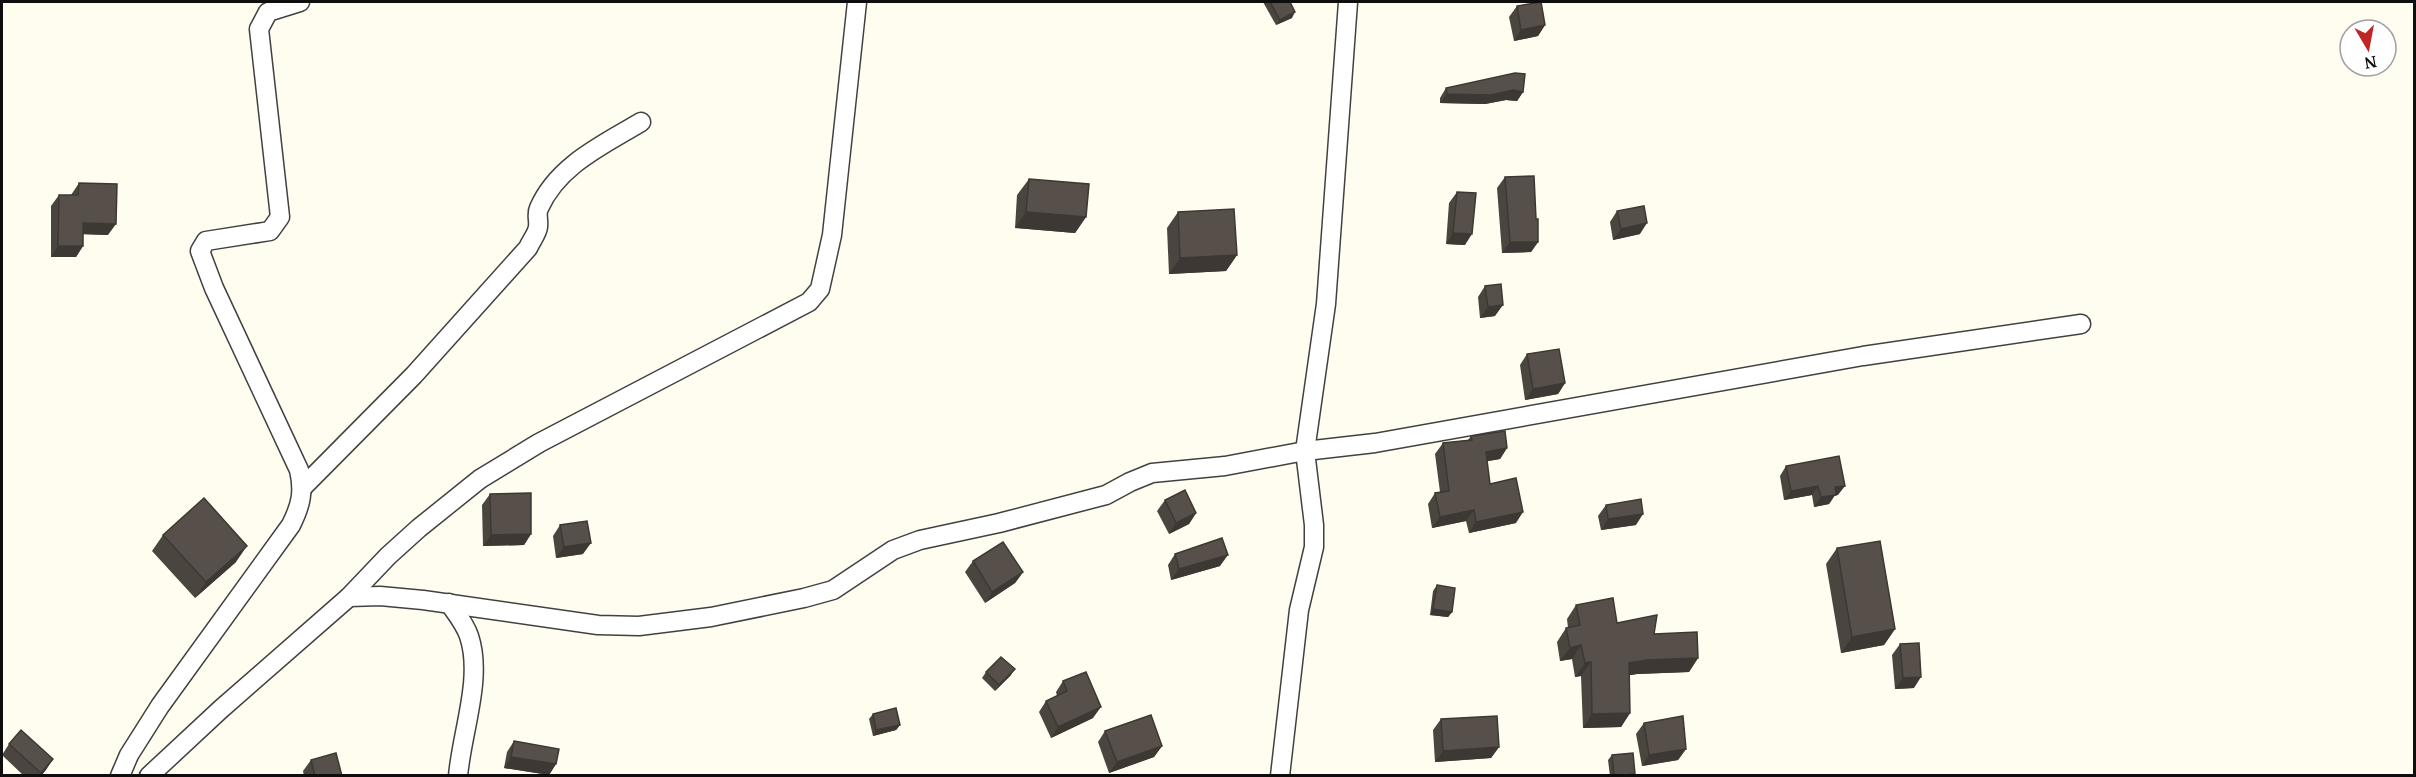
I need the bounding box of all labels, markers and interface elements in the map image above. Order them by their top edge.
north arrow [2338,18,2398,78]
text: N [2363,51,2378,75]

